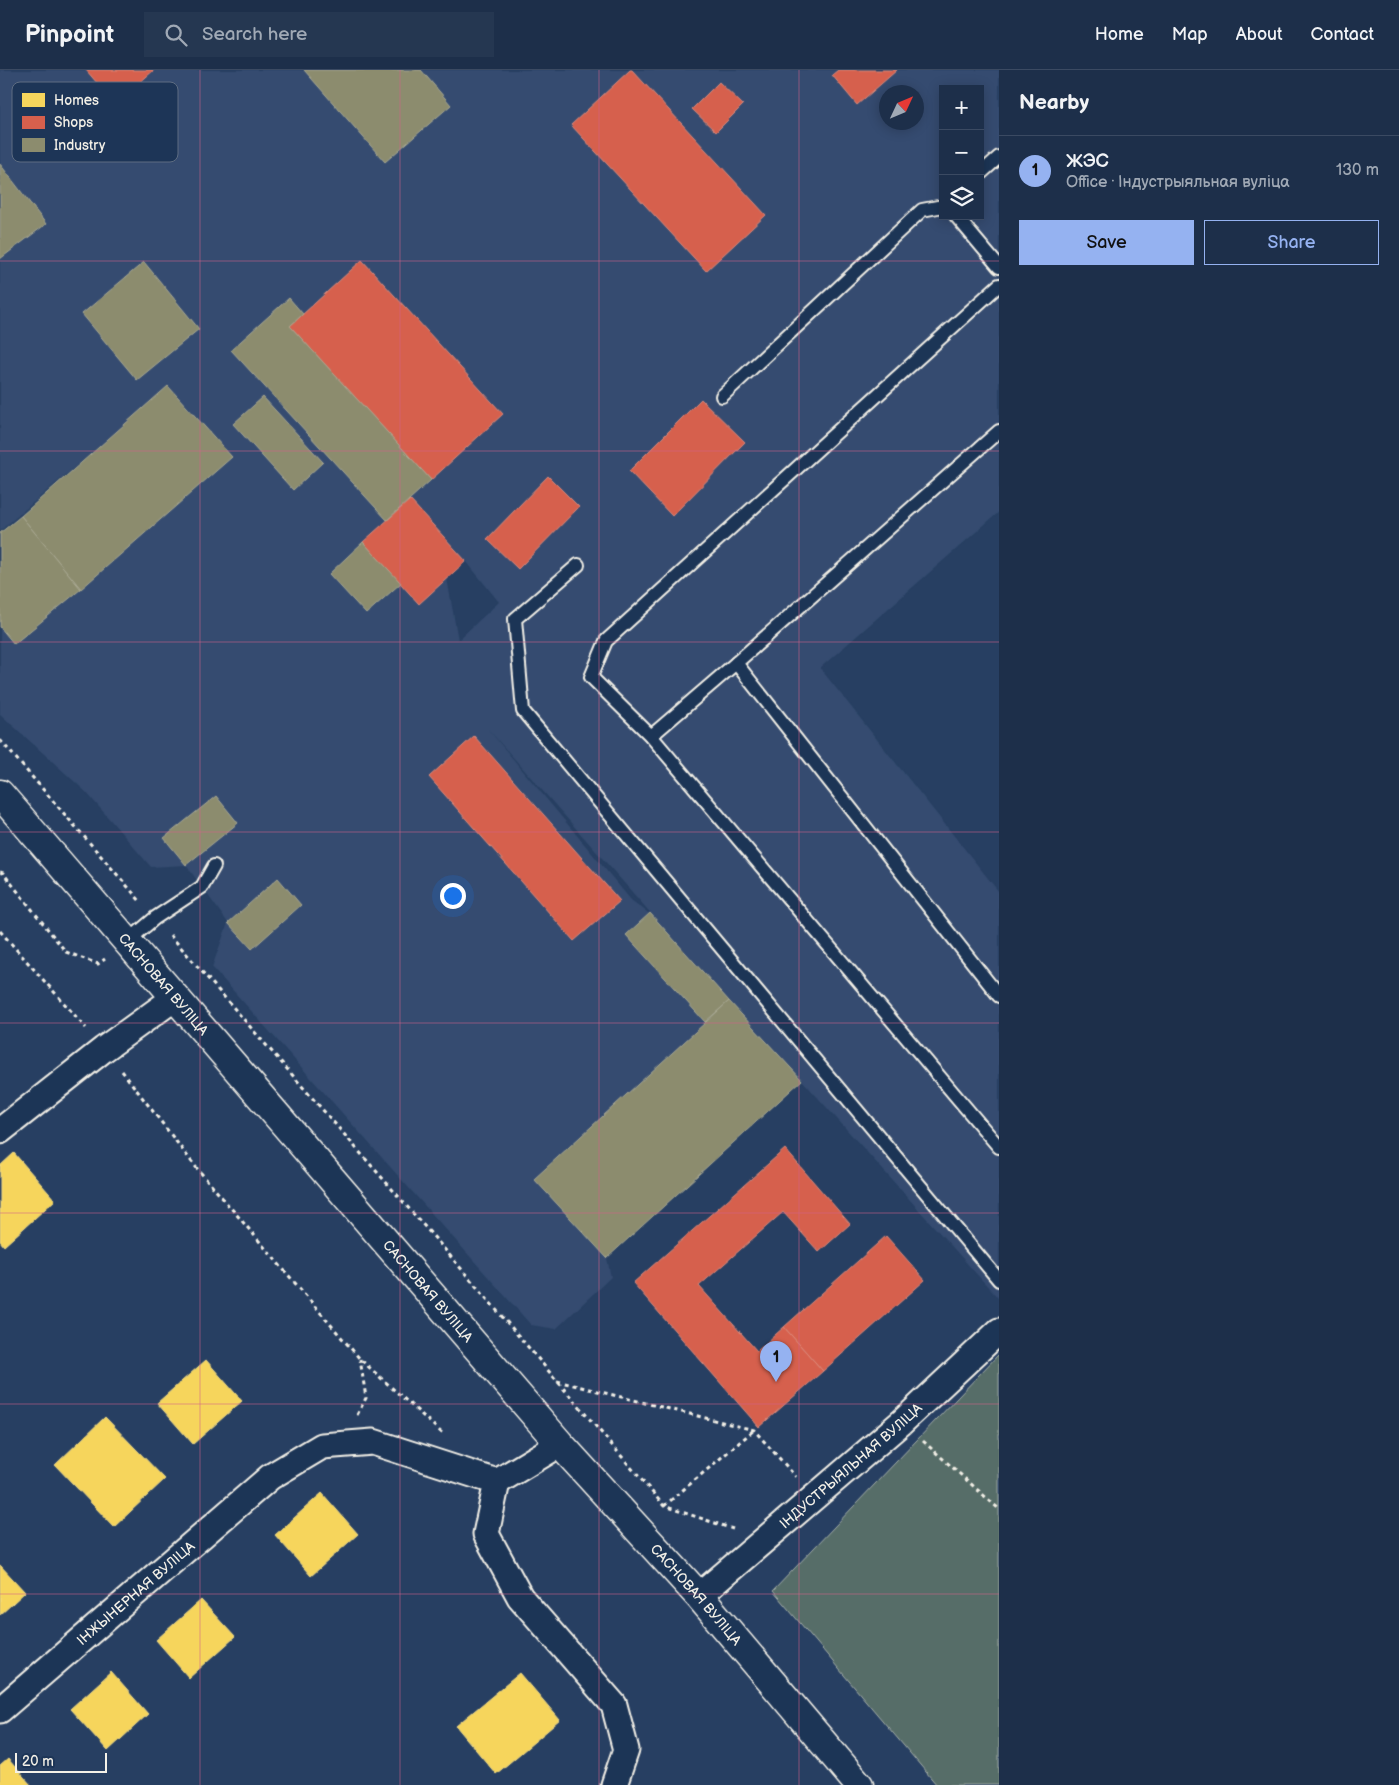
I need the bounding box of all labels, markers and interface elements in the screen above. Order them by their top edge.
search box [144,12,494,57]
text: Pinpoint [25,20,114,49]
icon: search [162,21,190,49]
text: Search here [202,23,307,46]
text: Home [1095,24,1144,45]
text: Map [1172,24,1208,45]
text: About [1236,24,1283,45]
text: Contact [1311,24,1374,45]
legend [12,82,178,162]
north arrow [879,85,924,130]
map controls [939,85,984,220]
button: + [939,85,984,130]
text: Nearby [1019,90,1089,115]
text: Homes [54,92,99,109]
text: Shops [54,114,93,131]
button: − [939,130,984,175]
text: Industry [54,137,106,154]
text: ЖЭС [1066,150,1109,173]
text: 1 [1032,161,1038,180]
text: 130 m [1336,161,1379,180]
text: Office · Індустрыяльная вуліца [1066,173,1290,192]
button: layers [939,175,984,220]
button: Save [1019,220,1194,265]
button: Share [1204,220,1379,265]
your location [440,883,466,909]
street label: САСНОВАЯ ВУЛІЦА [115,930,212,1039]
street label: САСНОВАЯ ВУЛІЦА [379,1237,477,1346]
pin: 1 [760,1341,792,1382]
street label: ІНДУСТРЫЯЛЬНАЯ ВУЛІЦА [776,1399,926,1532]
street label: ІНЖЫНЕРНАЯ ВУЛІЦА [73,1538,199,1649]
street label: САСНОВАЯ ВУЛІЦА [647,1541,745,1649]
scale bar [15,1750,108,1773]
text: 20 m [22,1753,54,1770]

